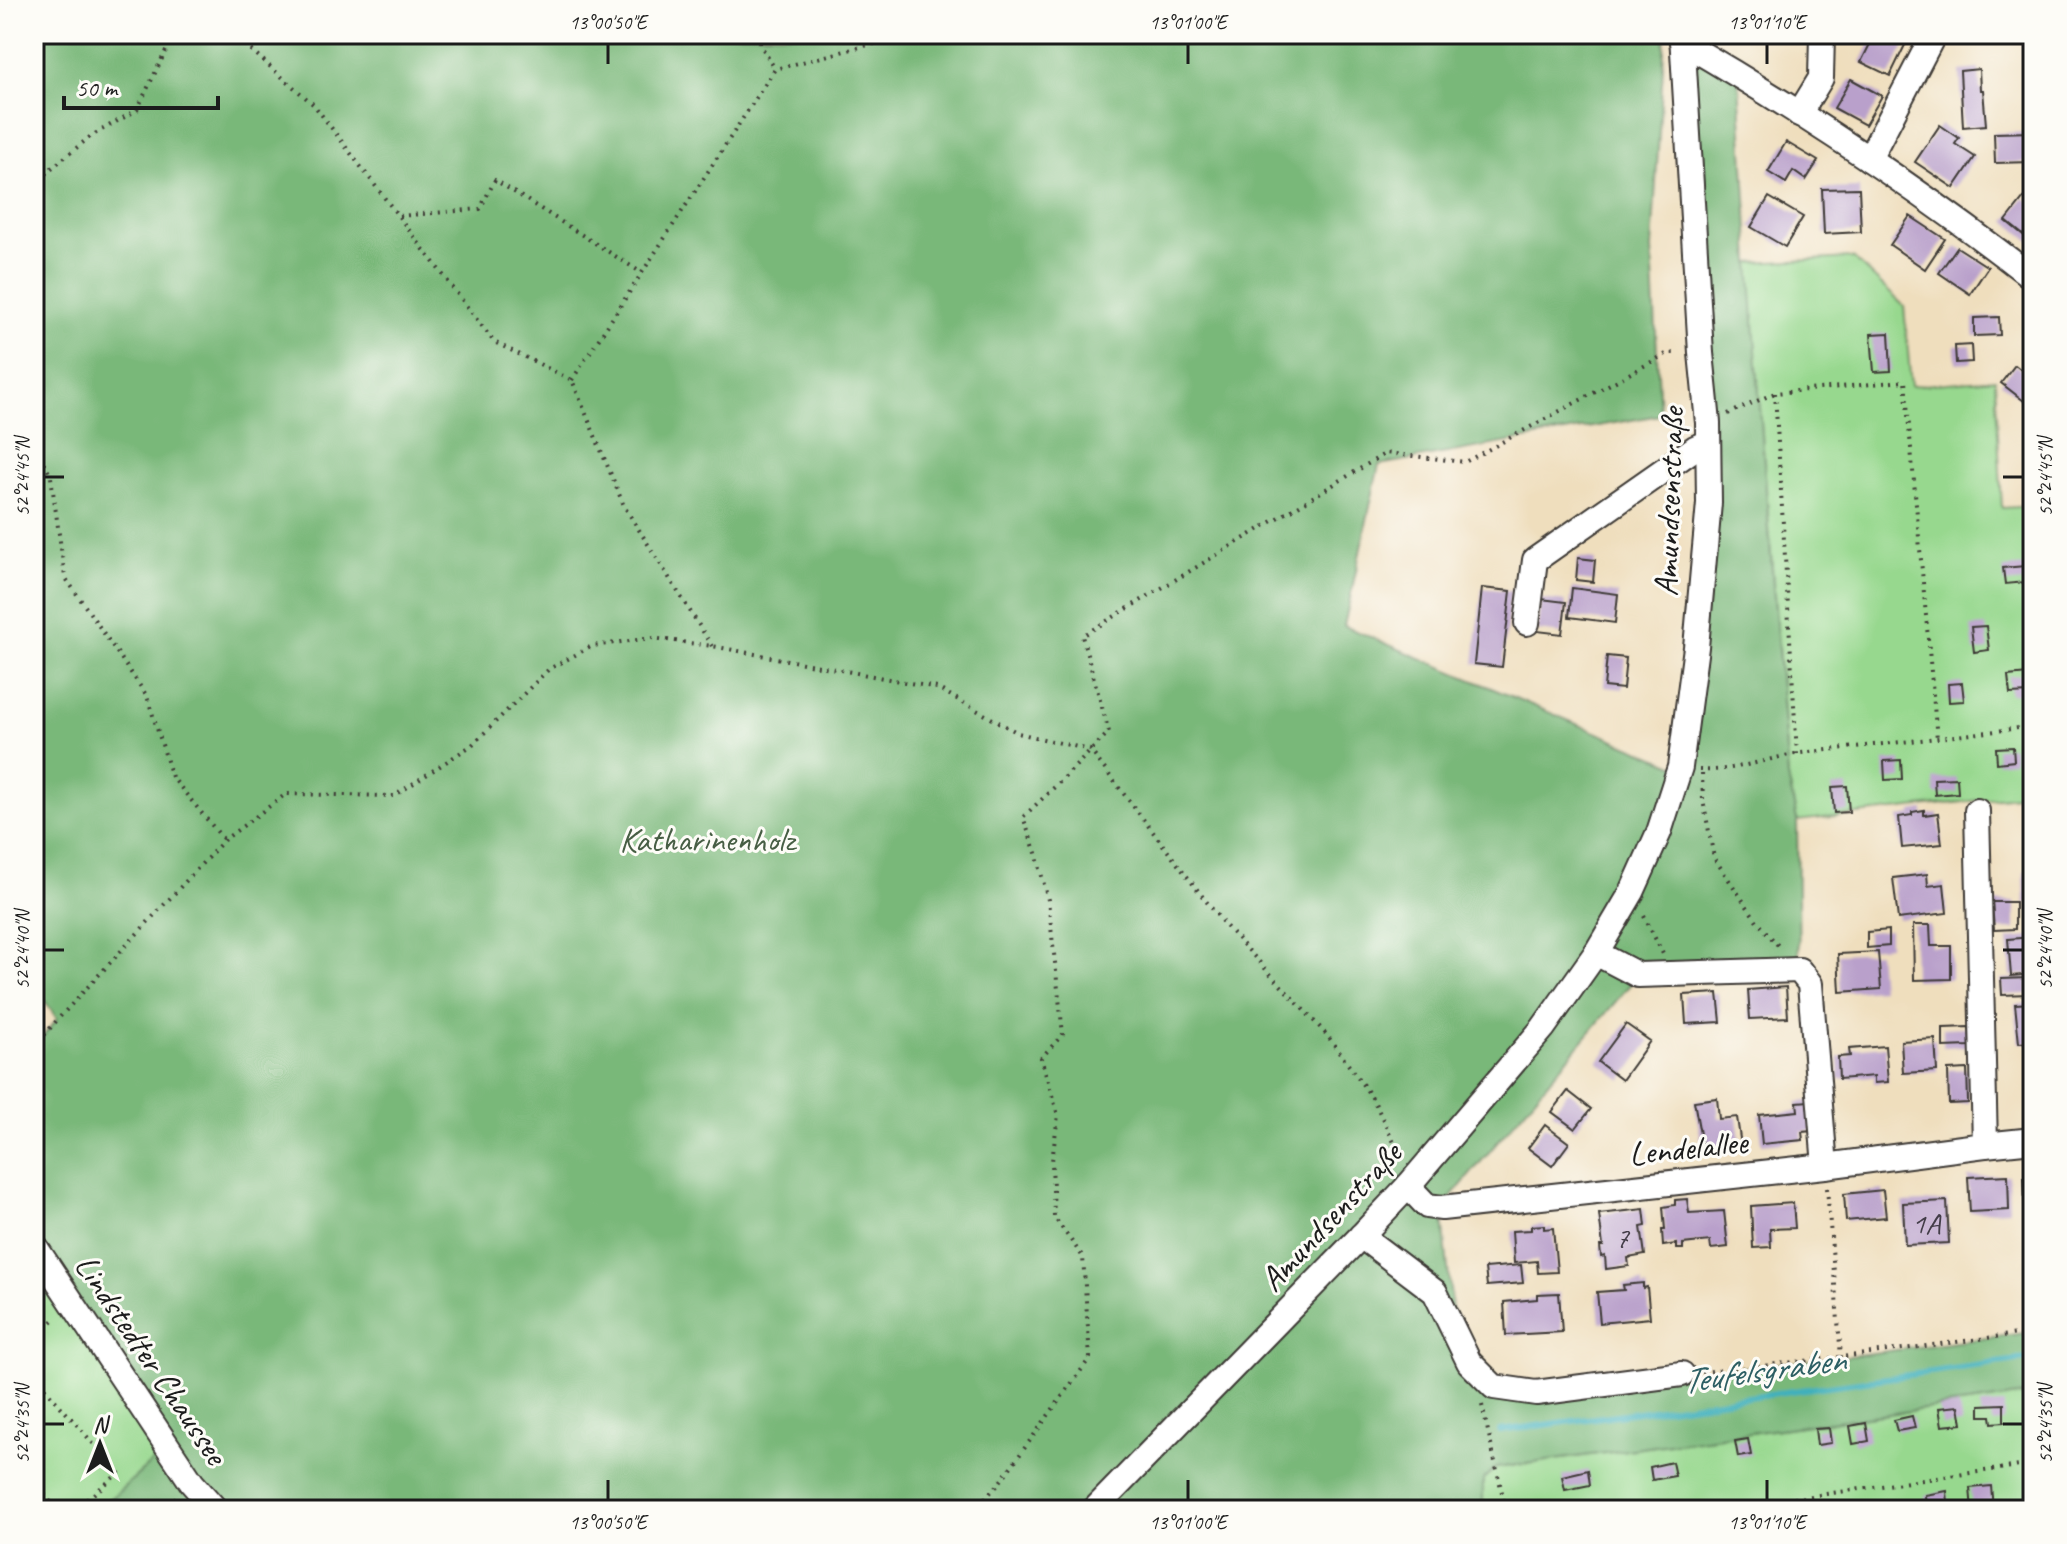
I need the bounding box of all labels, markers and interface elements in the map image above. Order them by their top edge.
text: 13°00'50"E [569,10,649,35]
text: 13°01'00"E [1149,10,1229,35]
text: 13°01'10"E [1728,10,1808,35]
scale bar [64,60,218,110]
text: 50 m [76,73,119,103]
street label: Amundsenstraße [1644,404,1693,597]
text: 52°24'45"N [10,435,35,516]
text: 52°24'45"N [2033,435,2058,516]
park label: Katharinenholz [620,818,798,861]
text: 52°24'40"N [10,908,35,989]
text: 52°24'40"N [2033,908,2058,989]
street label: Lendelallee [1627,1120,1751,1175]
street label: Amundsenstraße [1250,1130,1413,1300]
house number: 1A [1912,1204,1942,1242]
house number: 7 [1615,1218,1630,1256]
street label: Lindstedter Chaussee [66,1246,239,1475]
water label: Teufelsgraben [1679,1335,1850,1404]
text: 52°24'35"N [10,1382,35,1463]
text: 52°24'35"N [2033,1382,2058,1463]
north arrow [60,1404,140,1484]
text: N [93,1411,110,1439]
text: 13°00'50"E [569,1510,649,1535]
text: 13°01'00"E [1149,1510,1229,1535]
text: 13°01'10"E [1728,1510,1808,1535]

